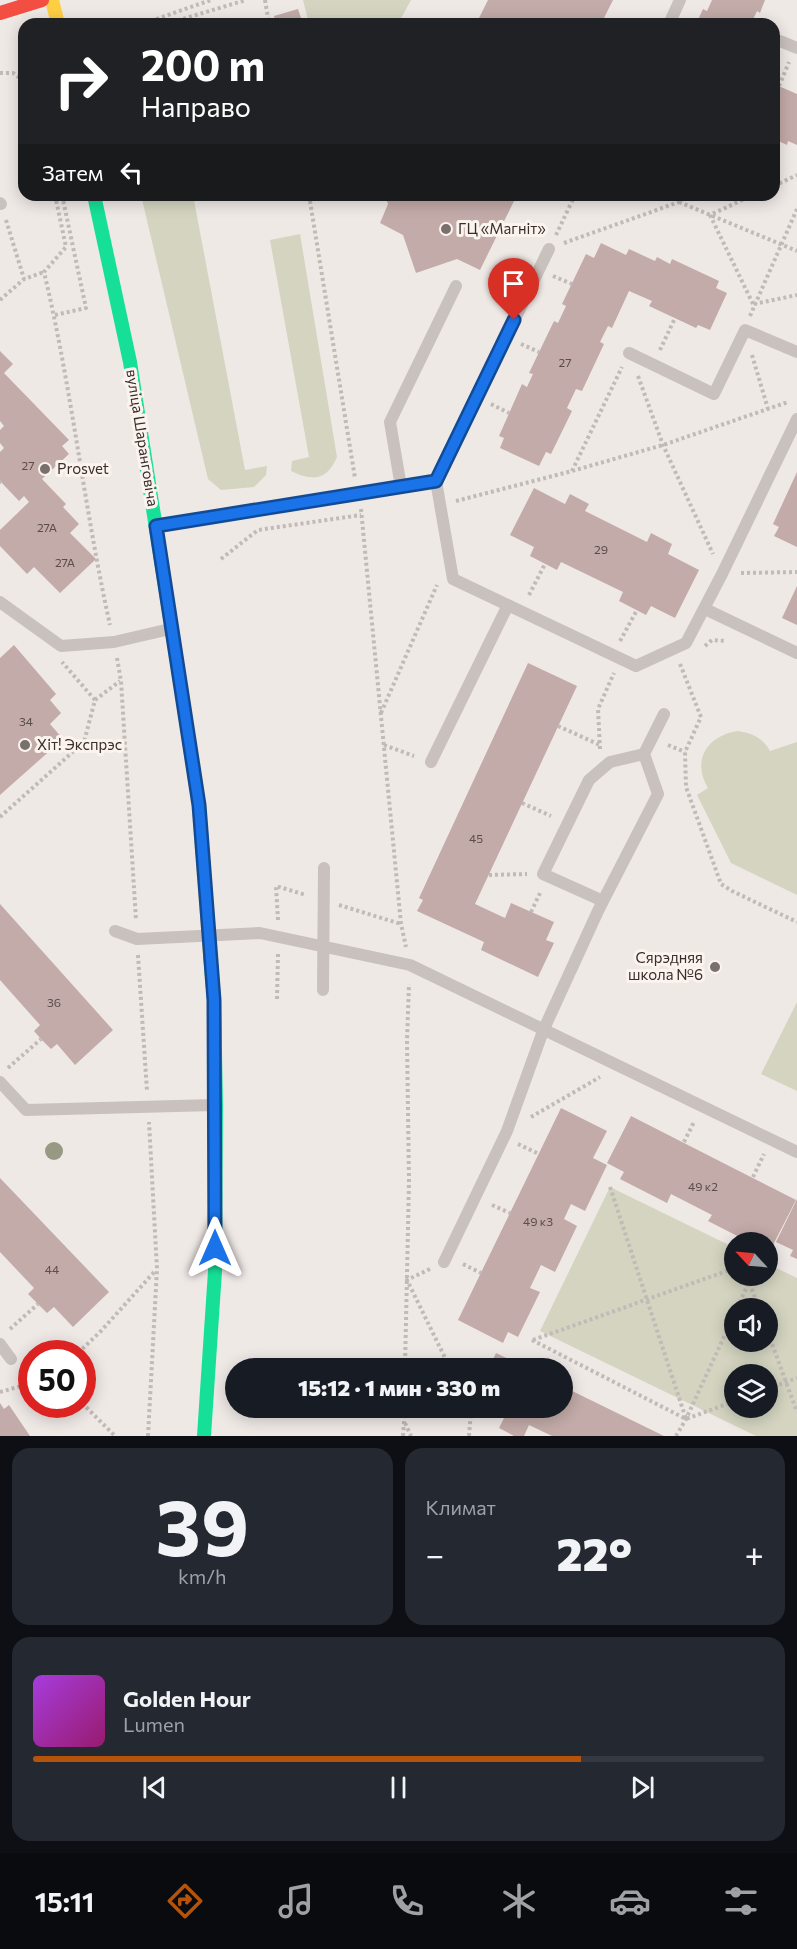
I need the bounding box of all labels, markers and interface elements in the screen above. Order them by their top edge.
text: 200 m [141,38,265,90]
icon: right [42,42,120,120]
text: Направо [141,90,251,123]
icon: left [115,156,148,189]
text: Затем [42,159,103,186]
place label: ГЦ «Магніт» [458,219,546,237]
marker: ГЦ «Магніт» [439,222,453,236]
pin [488,258,539,320]
icon: arrive [497,267,530,300]
house number: 27 [559,355,571,369]
street label: вуліца Шаранговіча [123,368,163,508]
house number: 27 [22,458,34,472]
place label: Prosvet [57,459,109,477]
marker: Prosvet [38,462,52,476]
house number: 27А [37,520,57,534]
house number: 29 [594,542,608,556]
house number: 27А [55,555,75,569]
house number: 34 [19,714,33,728]
place label: Хіт! Экспрэс [37,735,122,753]
marker: Хіт! Экспрэс [18,738,32,752]
house number: 45 [469,831,483,845]
place label: Сярэдняя школа №6 [628,948,703,983]
marker: Сярэдняя школа №6 [708,960,722,974]
house number: 36 [47,995,61,1009]
house number: 49 к2 [688,1179,718,1193]
house number: 49 к3 [523,1214,553,1228]
position arrow [183,1216,247,1280]
north arrow [724,1232,778,1286]
map controls [724,1232,778,1418]
house number: 44 [45,1262,59,1276]
button: sound [724,1298,778,1352]
speed limit sign: 50 [18,1340,96,1418]
button: layers [724,1364,778,1418]
text: 15:12 · 1 мин · 330 m [298,1374,500,1401]
text: 39 [155,1477,249,1572]
text: Климат [426,1495,496,1519]
text: 22° [557,1525,632,1580]
text: − [426,1533,444,1574]
text: + [745,1533,764,1574]
text: km/h [178,1564,227,1588]
text: Golden Hour [123,1685,251,1712]
text: Lumen [123,1712,185,1736]
icon: previous [138,1771,171,1804]
icon: pause [382,1771,415,1804]
icon: next [626,1771,659,1804]
icon: directions [164,1880,206,1922]
icon: music [275,1880,317,1922]
icon: phone [386,1880,428,1922]
icon: climate [498,1880,540,1922]
icon: car [609,1880,651,1922]
icon: filters [720,1880,762,1922]
text: 15:11 [35,1885,94,1918]

